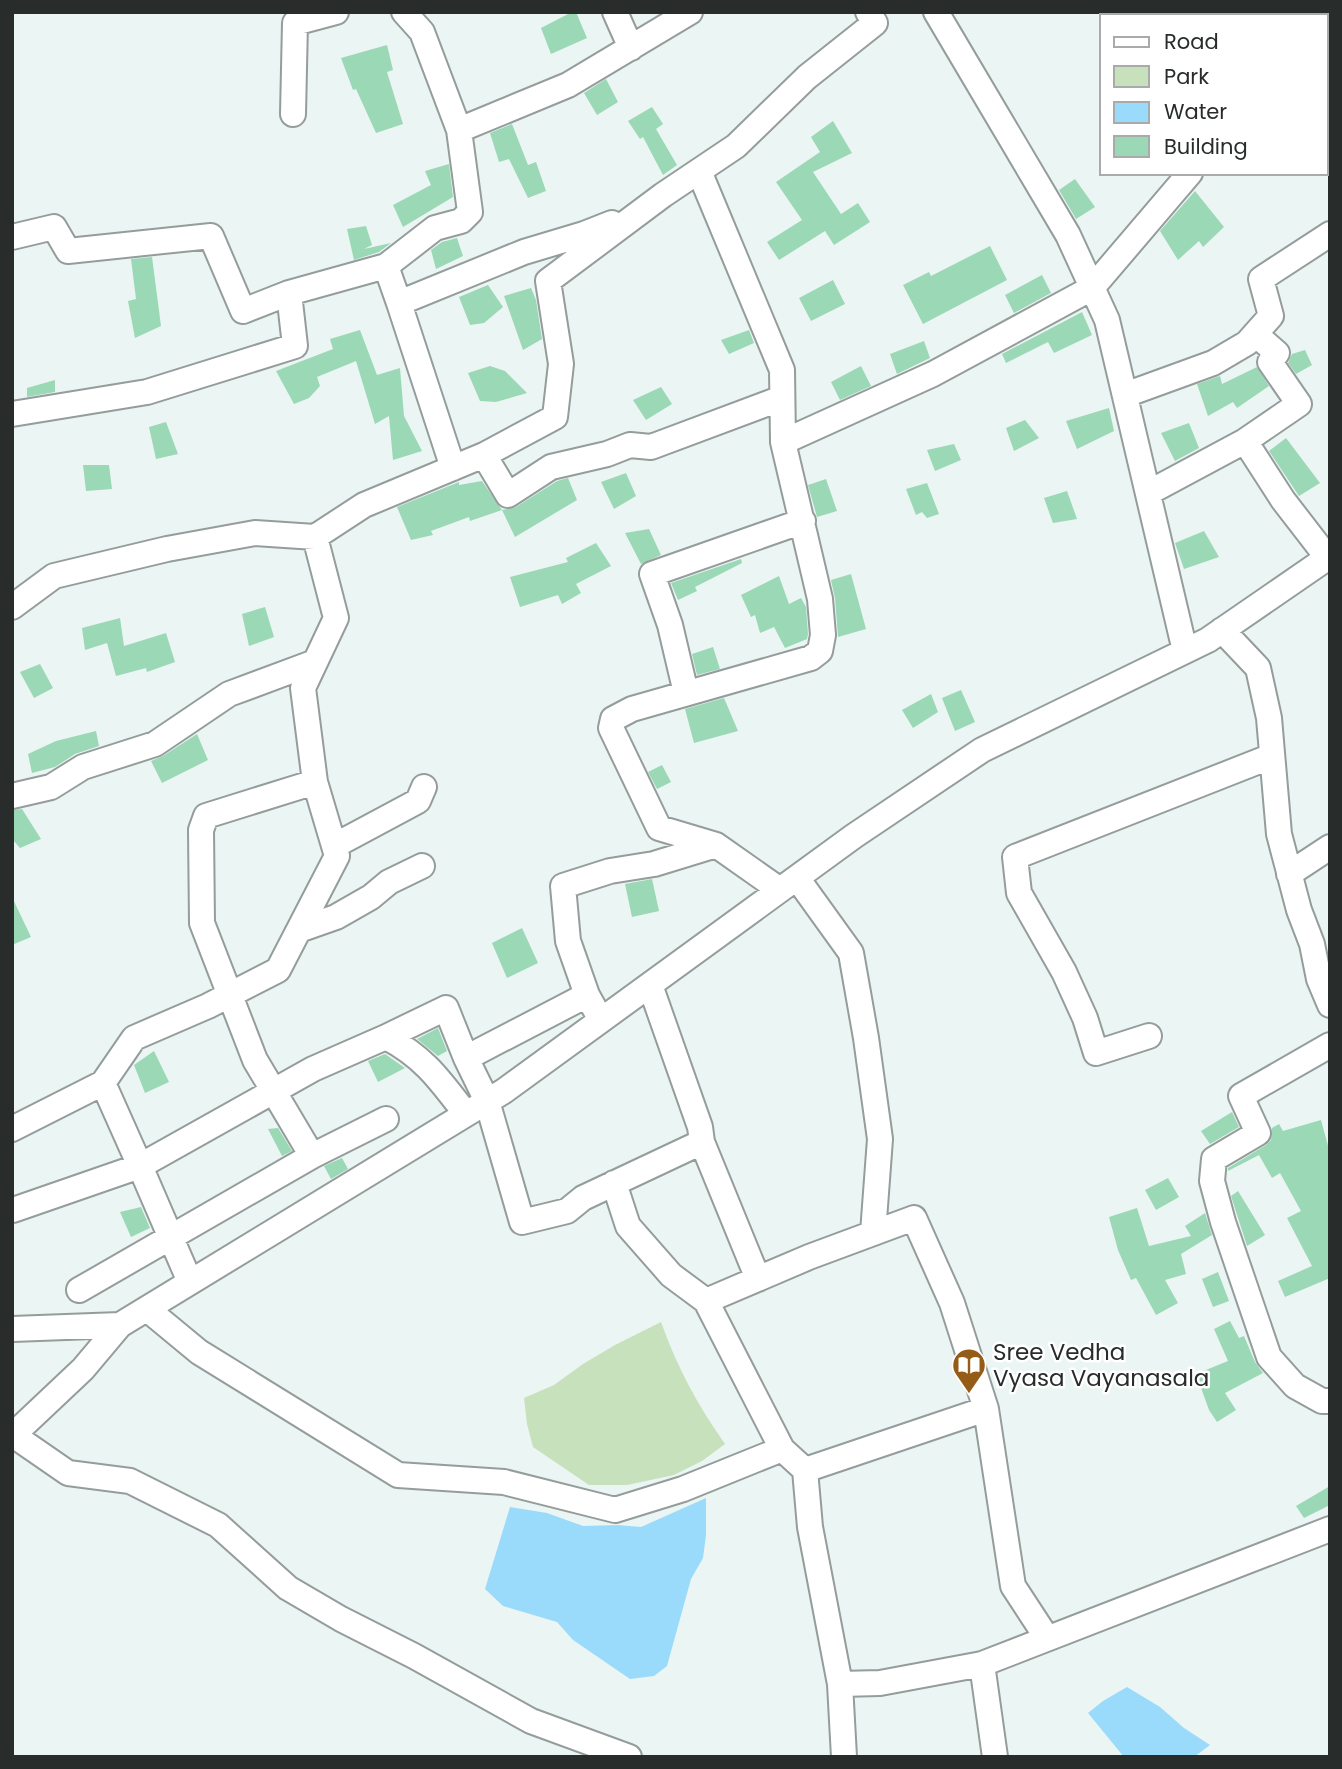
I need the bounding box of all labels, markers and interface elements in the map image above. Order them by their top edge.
legend [1100,14,1328,175]
text: Road [1164,27,1219,56]
text: Park [1164,62,1209,91]
text: Water [1164,97,1227,126]
text: Building [1164,132,1248,161]
place label: Sree Vedha Vyasa Vayanasala [993,1336,1209,1394]
library icon: Sree Vedha Vyasa Vayanasala [950,1346,988,1395]

